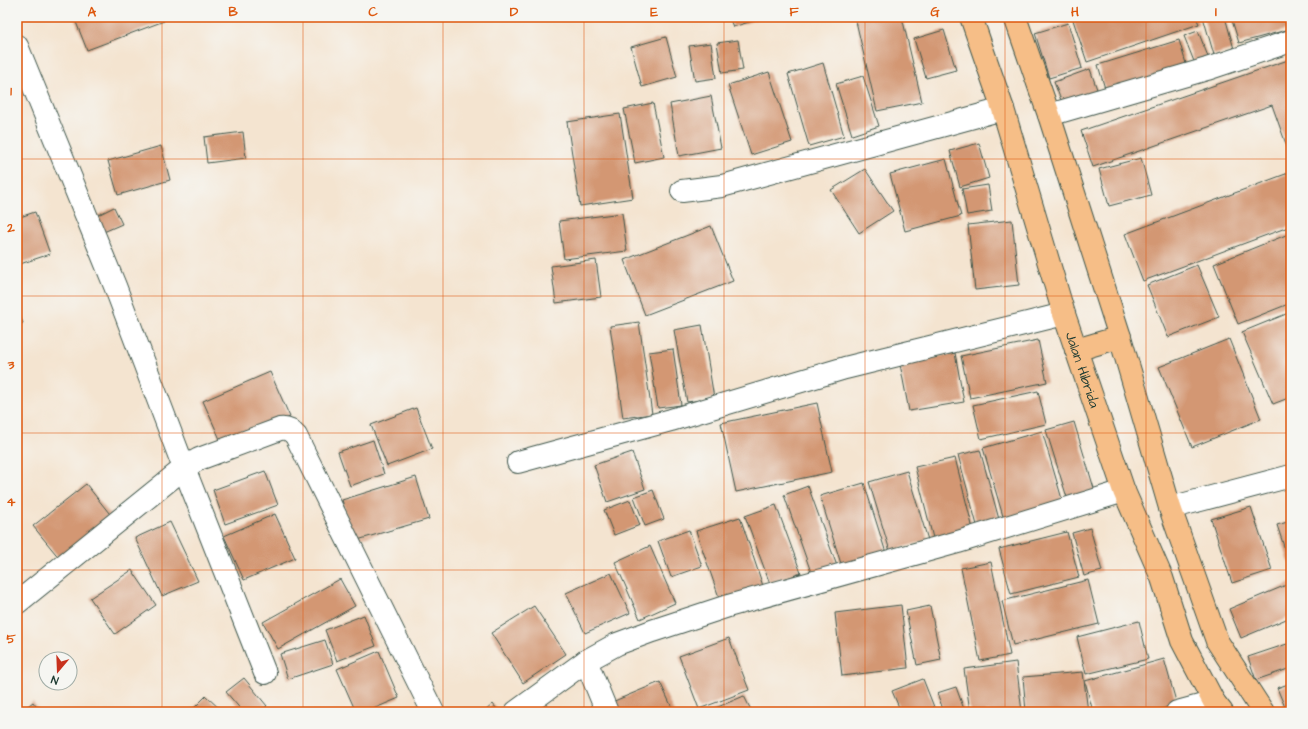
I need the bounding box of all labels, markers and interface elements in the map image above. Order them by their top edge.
text: A [88,3,97,21]
text: B [228,3,238,21]
text: C [368,3,378,21]
text: D [510,3,519,21]
text: E [650,3,658,21]
text: F [789,3,799,21]
text: G [930,3,940,21]
text: H [1071,3,1079,21]
text: I [1215,3,1217,21]
text: 1 [10,82,12,100]
text: 2 [6,219,15,237]
street label: Jalan Hibrida [1060,329,1104,411]
text: 3 [7,356,15,374]
text: 4 [7,493,16,511]
text: 5 [6,630,16,648]
north arrow [38,651,78,691]
text: N [49,672,61,688]

